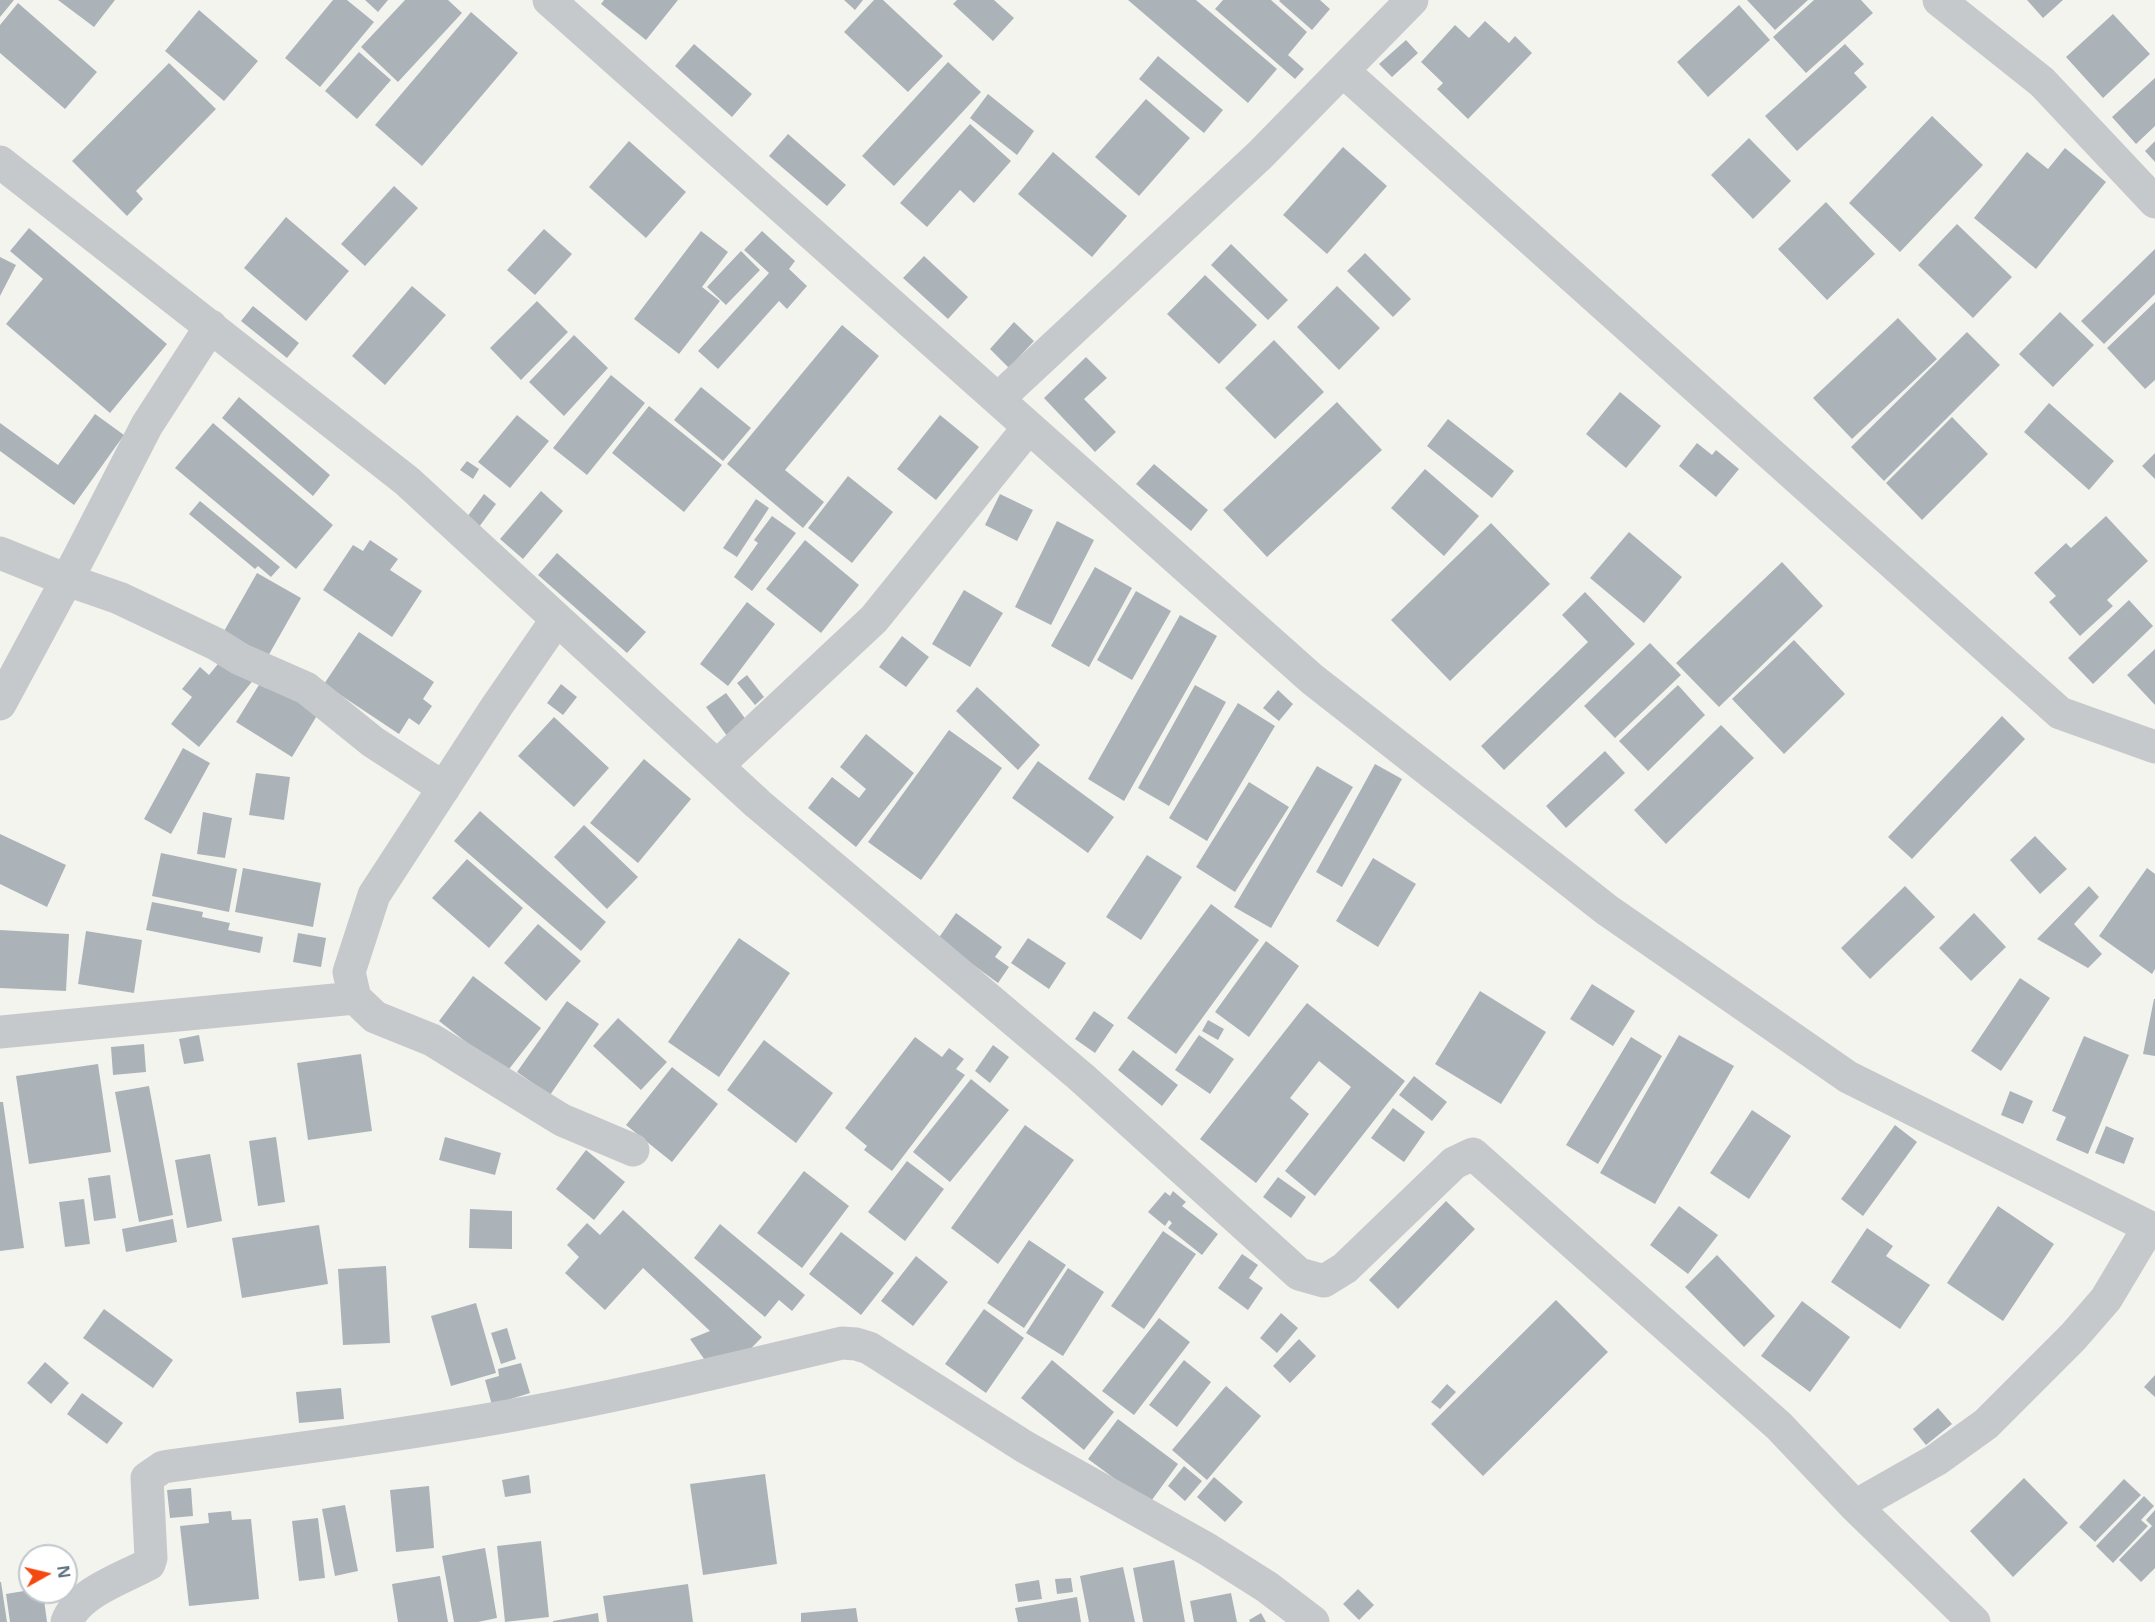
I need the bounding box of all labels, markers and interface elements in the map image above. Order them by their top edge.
north arrow [18,1544,78,1604]
text: N [52,1564,76,1580]

